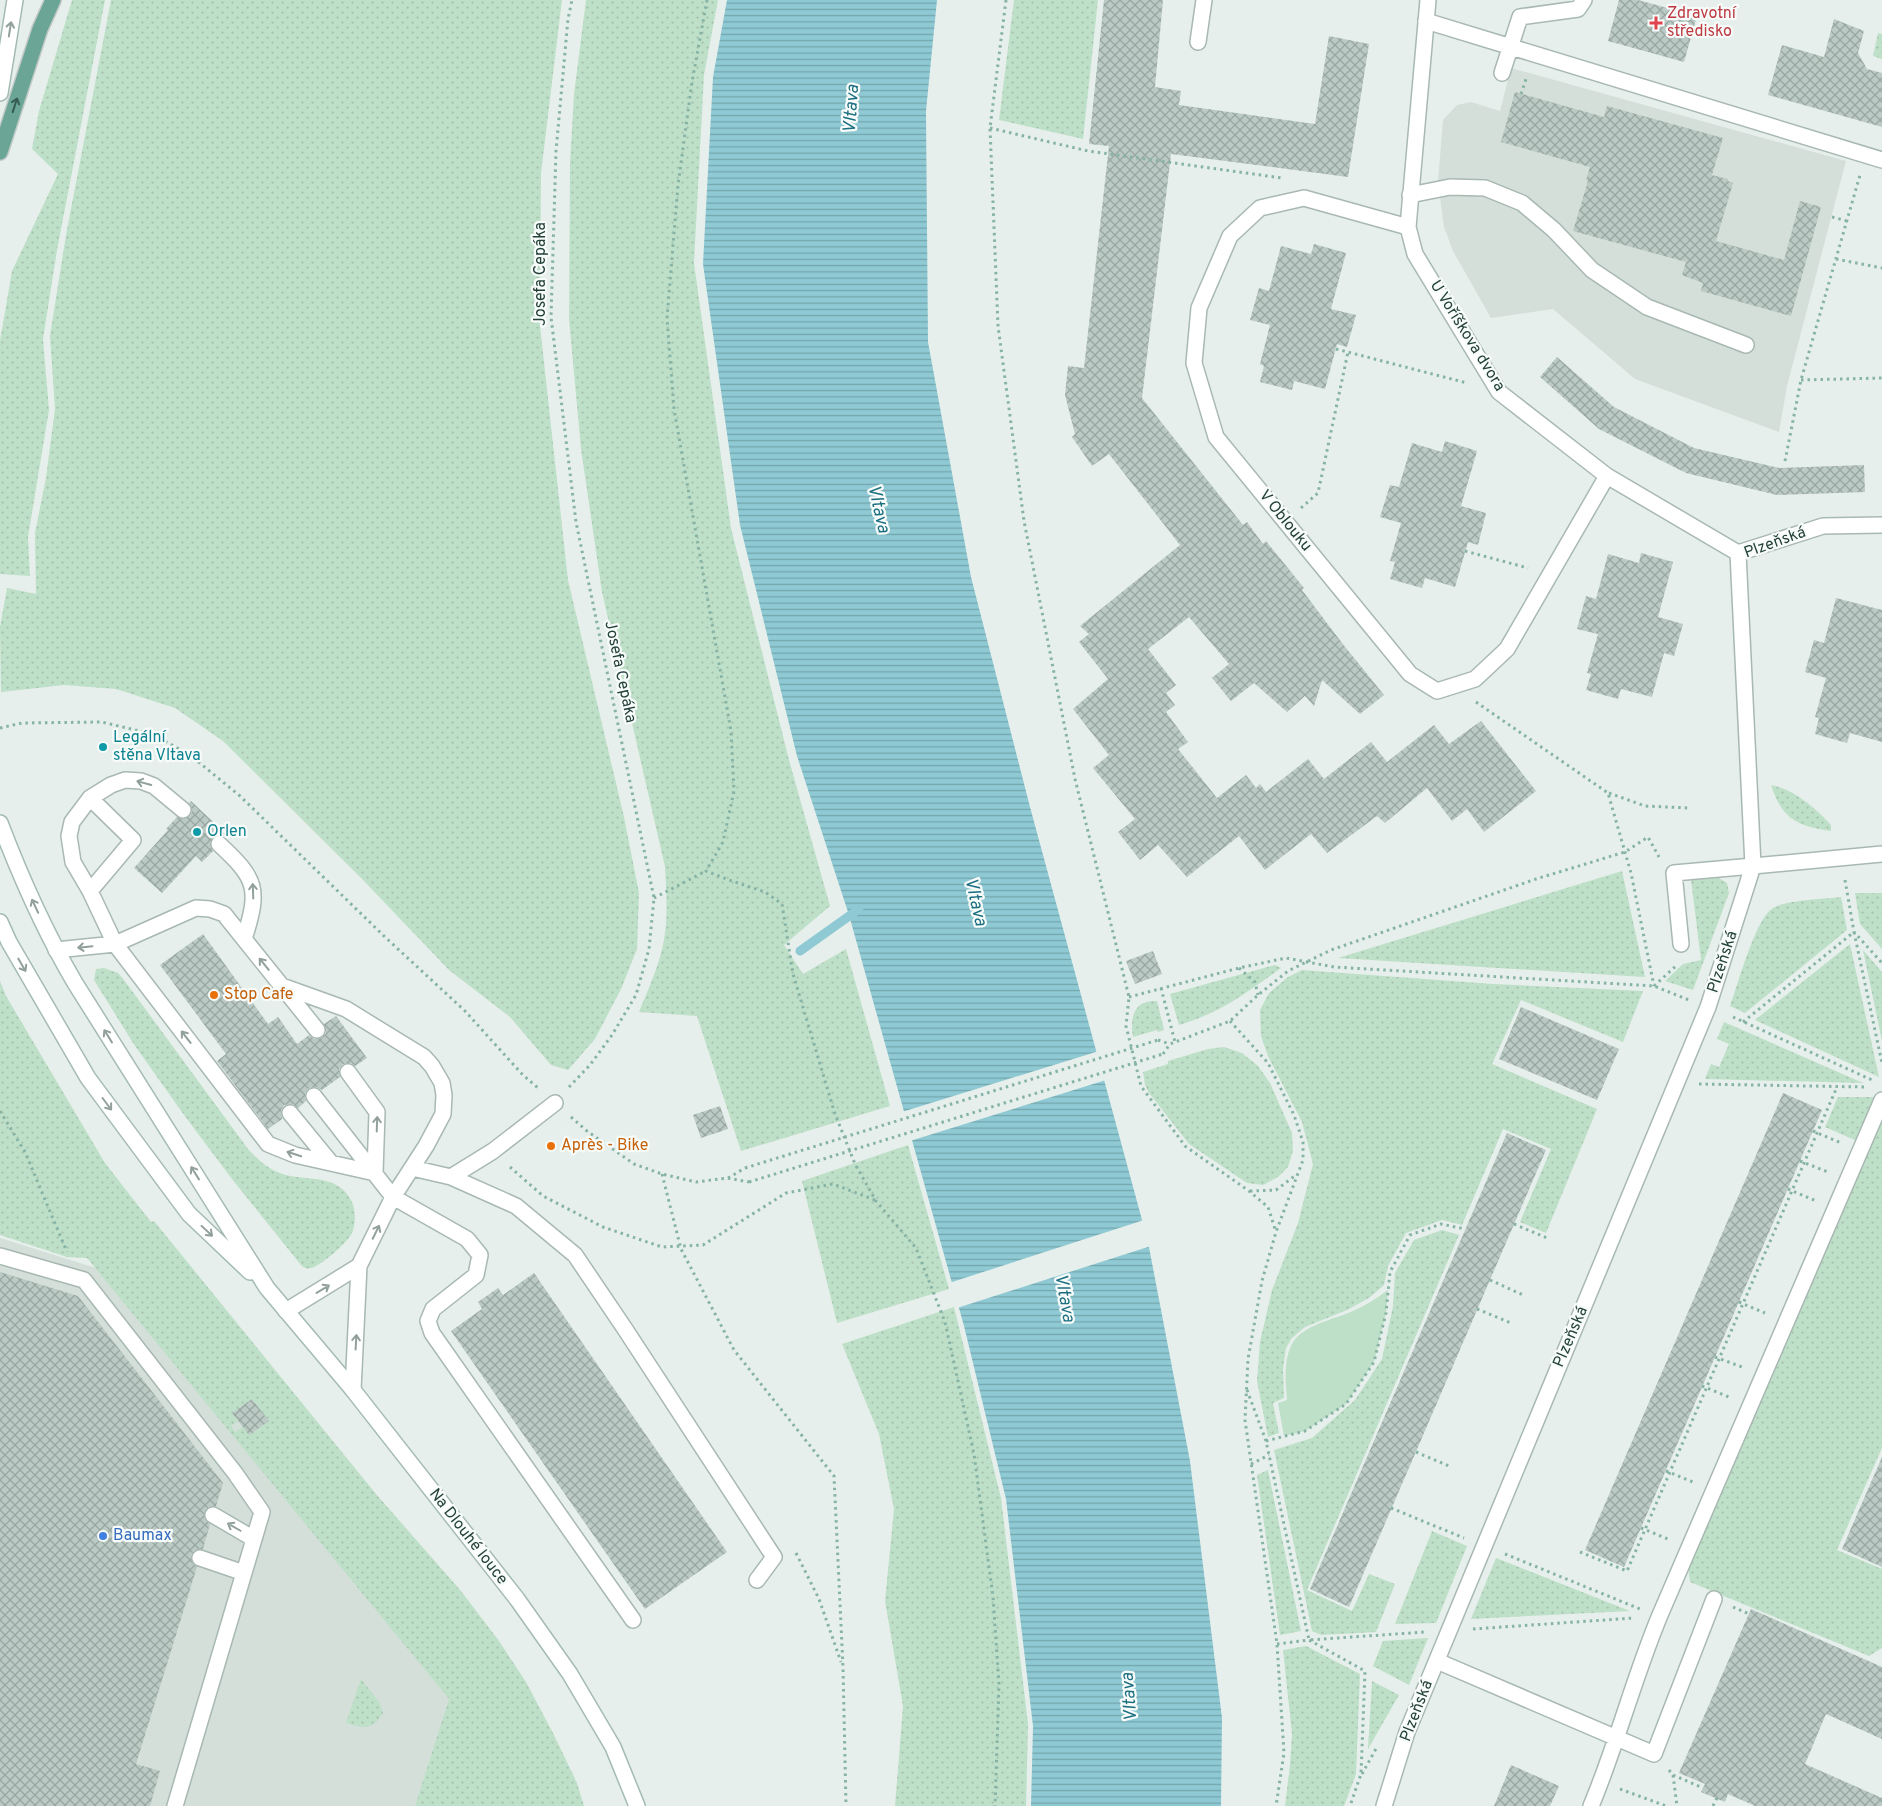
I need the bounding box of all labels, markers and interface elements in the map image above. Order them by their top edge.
place label: Zdravotní středisko [1667,4,1738,42]
marker: Zdravotní středisko [1649,16,1663,30]
one-way arrow [6,22,16,38]
water label: Vltava [839,83,865,134]
one-way arrow [11,98,20,114]
street label: Josefa Cepáka [531,222,551,326]
street label: U Voříškova dvora [1425,277,1509,395]
water label: Vltava [861,483,895,536]
street label: V Oblouku [1254,486,1316,556]
street label: Plzeňská [1741,523,1809,563]
street label: Josefa Cepáka [599,619,641,725]
place label: Legální stěna Vltava [113,728,201,766]
marker: Legální stěna Vltava [97,741,109,753]
one-way arrow [136,778,152,787]
place label: Orlen [207,822,247,842]
marker: Orlen [191,826,203,838]
water label: Vltava [958,876,992,929]
one-way arrow [248,884,257,900]
one-way arrow [29,899,39,914]
street label: Plzeňská [1704,928,1742,996]
one-way arrow [77,942,93,952]
one-way arrow [18,958,28,972]
one-way arrow [259,958,270,971]
place label: Stop Cafe [224,985,293,1005]
marker: Stop Cafe [208,989,220,1001]
one-way arrow [103,1029,113,1043]
one-way arrow [181,1031,192,1044]
one-way arrow [102,1097,112,1111]
one-way arrow [372,1116,382,1132]
place label: Après - Bike [561,1136,648,1156]
marker: Après - Bike [545,1140,557,1152]
one-way arrow [286,1149,302,1158]
one-way arrow [189,1167,199,1181]
one-way arrow [372,1224,382,1239]
one-way arrow [201,1225,213,1237]
water label: Vltava [1048,1272,1080,1325]
one-way arrow [315,1283,329,1293]
street label: Plzeňská [1549,1303,1593,1371]
one-way arrow [351,1334,360,1350]
street label: Na Dlouhé louce [424,1485,512,1589]
one-way arrow [226,1522,241,1532]
place label: Baumax [113,1526,172,1546]
marker: Baumax [97,1530,109,1542]
water label: Vltava [1116,1671,1144,1722]
street label: Plzeňská [1396,1677,1438,1745]

